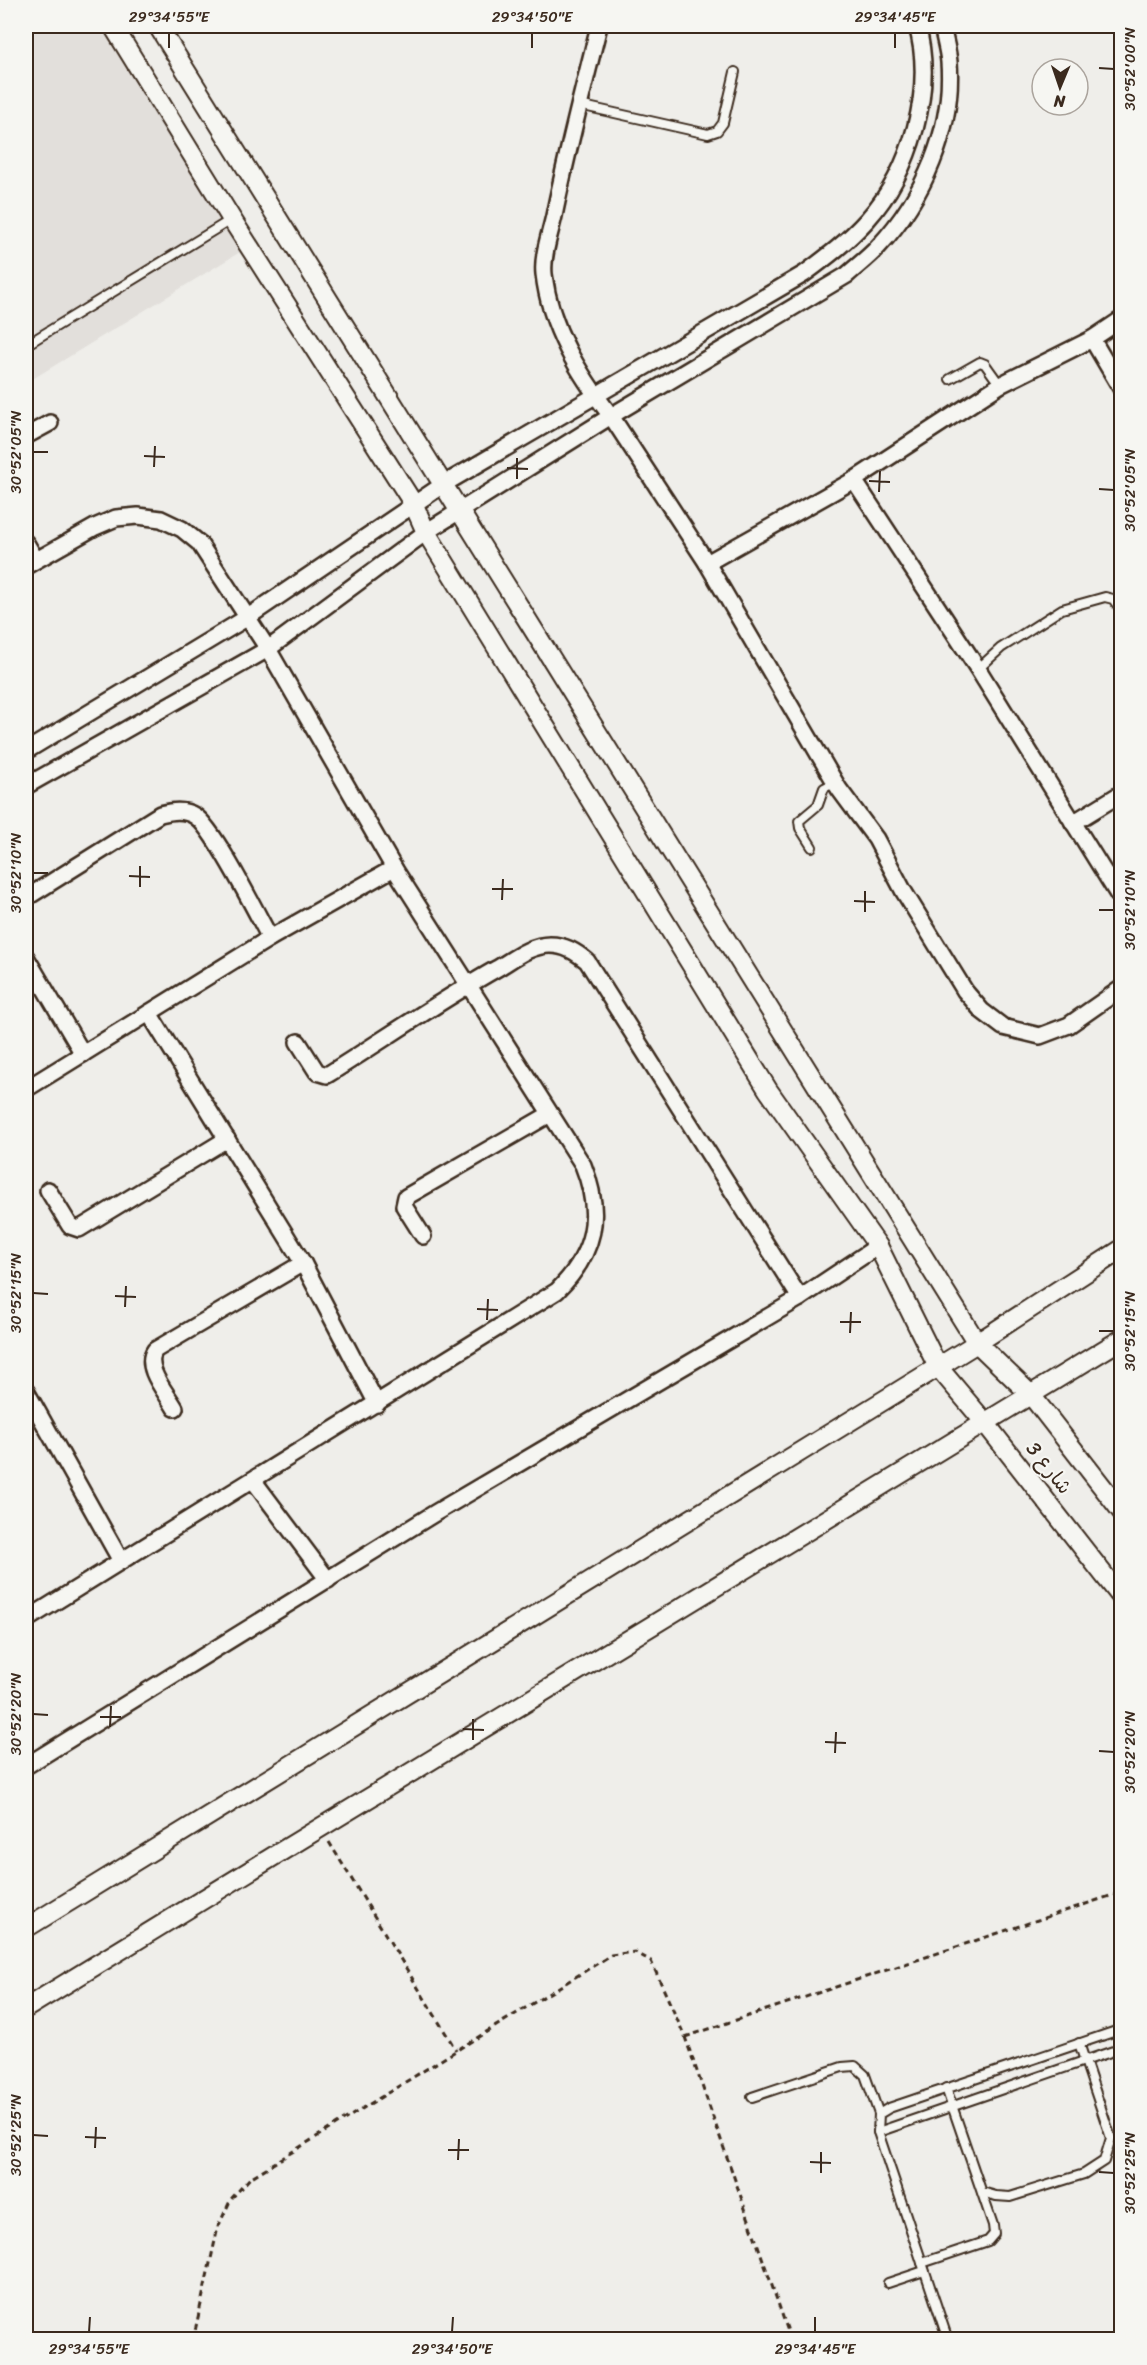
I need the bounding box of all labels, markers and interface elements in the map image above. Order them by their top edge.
text: 29°34'55"E [129,4,211,30]
text: 29°34'50"E [492,4,574,30]
text: 29°34'45"E [855,4,937,30]
text: 30°52'00"N [1117,27,1143,111]
north arrow [1030,57,1090,117]
text: N [1053,87,1067,116]
text: 30°52'05"N [3,410,29,493]
text: 30°52'05"N [1117,448,1143,531]
text: 30°52'10"N [3,832,29,913]
text: 30°52'10"N [1117,869,1143,950]
text: 30°52'15"N [3,1253,29,1333]
text: 30°52'15"N [1117,1291,1143,1371]
street label: شارع 3 [1017,1434,1081,1502]
text: 30°52'20"N [3,1672,29,1755]
text: 30°52'20"N [1117,1710,1143,1793]
text: 30°52'25"N [3,2093,29,2176]
text: 30°52'25"N [1117,2131,1143,2214]
text: 29°34'55"E [49,2336,131,2362]
text: 29°34'50"E [412,2336,494,2362]
text: 29°34'45"E [775,2336,857,2362]

